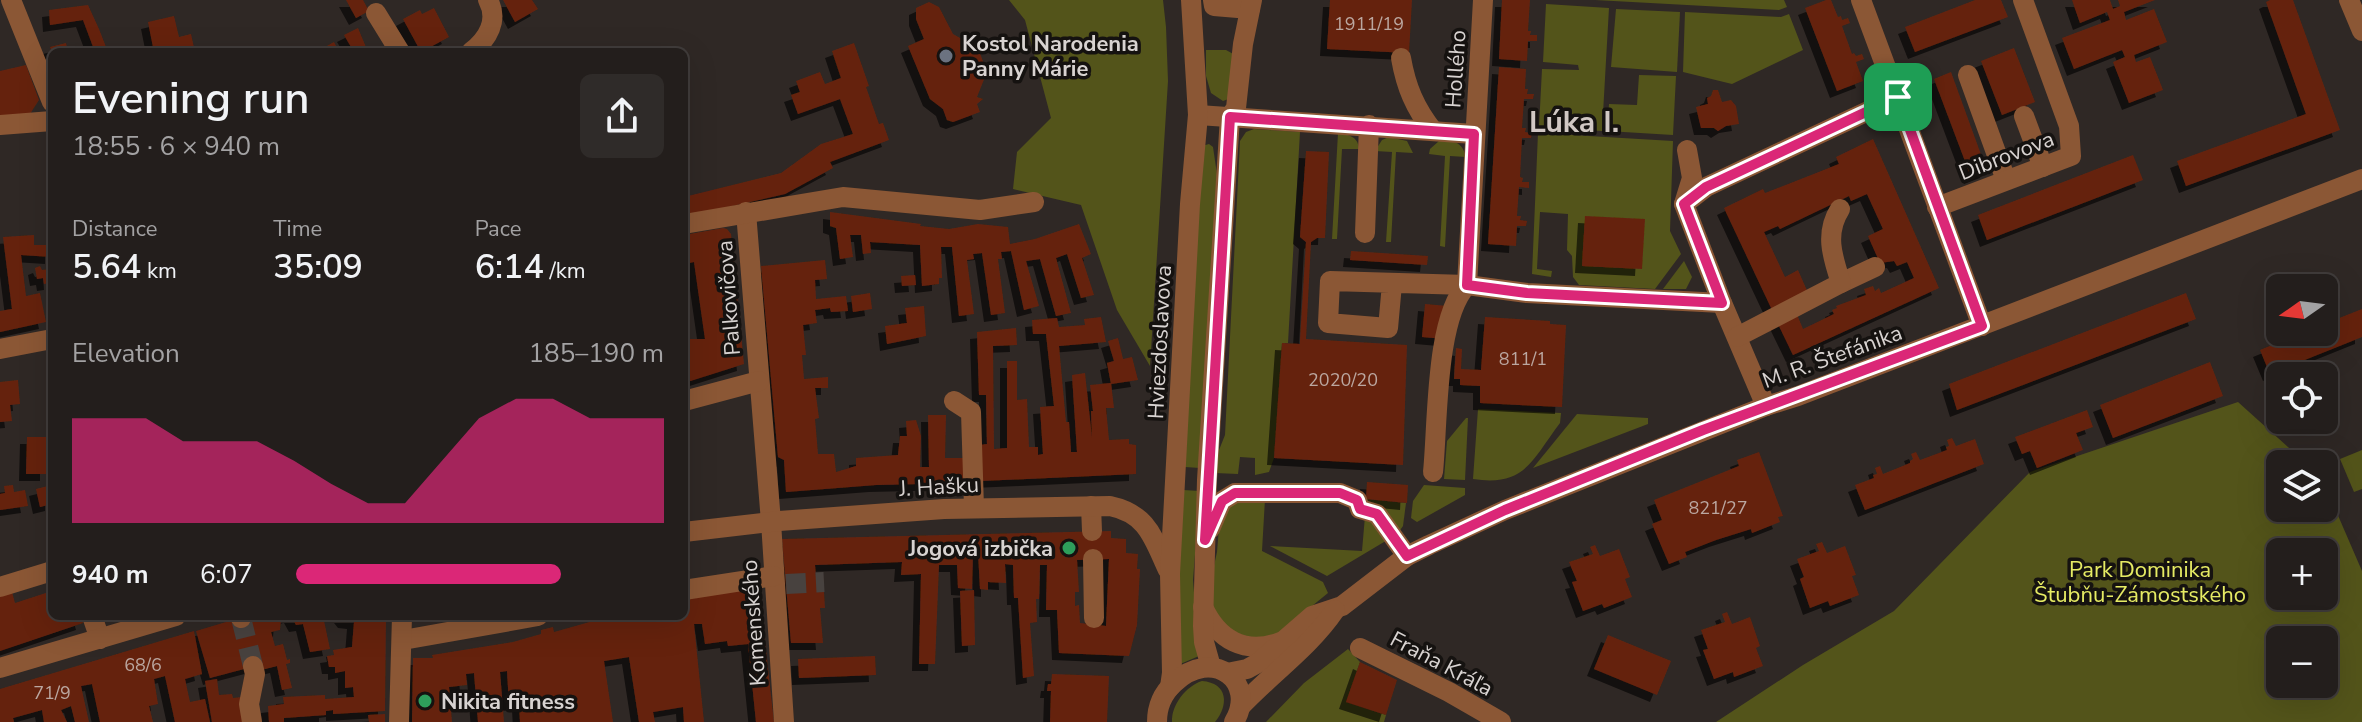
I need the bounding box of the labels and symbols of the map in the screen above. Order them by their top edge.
house number: 1911/19 [1334,12,1404,36]
place label: Kostol Narodenia Panny Márie [962,29,1139,84]
street label: Hollého [1438,29,1474,109]
marker: Kostol Narodenia Panny Márie [937,47,955,65]
pin [1864,63,1932,131]
district label: Lúka I. [1529,102,1619,143]
street label: Dibrovova [1954,124,2058,188]
street label: Palkovičova [710,239,748,357]
street label: Hviezdoslavova [1141,264,1179,420]
north arrow [2266,274,2338,346]
street label: M. R. Štefánika [1758,318,1906,396]
house number: 811/1 [1499,347,1547,371]
house number: 2020/20 [1308,368,1378,392]
street label: J. Hašku [897,470,980,504]
house number: 821/27 [1688,496,1748,520]
place label: Jogová izbička [907,534,1053,564]
marker: Jogová izbička [1060,539,1078,557]
park label: Park Dominika Štubňu-Zámostského [2034,555,2246,610]
street label: Komenského [735,559,773,687]
street label: Fraňa Kráľa [1385,624,1498,704]
house number: 68/6 [124,653,162,677]
house number: 71/9 [33,681,71,705]
place label: Nikita fitness [441,687,575,717]
marker: Nikita fitness [416,692,434,710]

